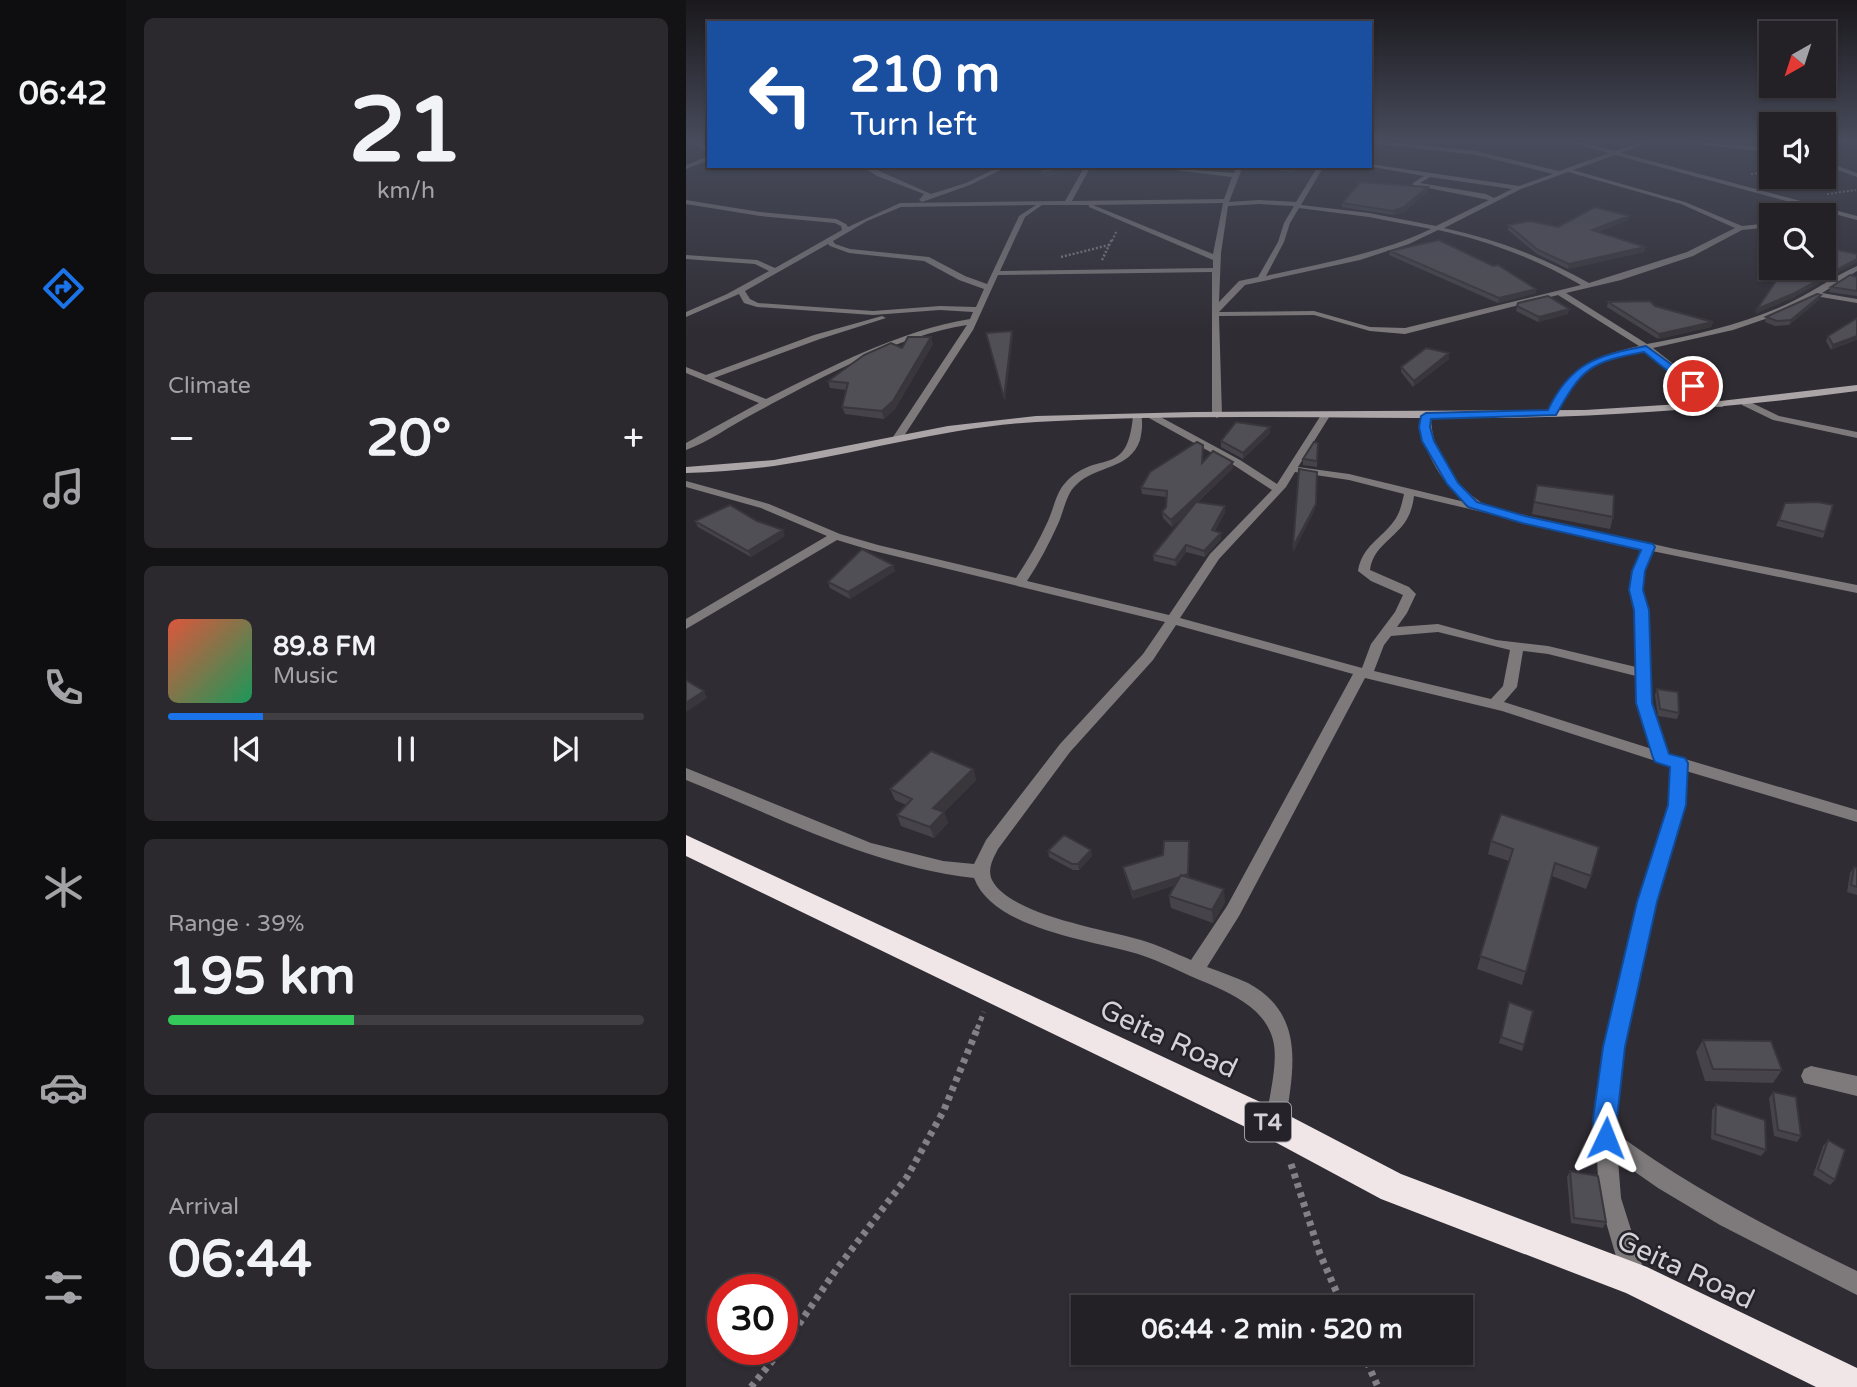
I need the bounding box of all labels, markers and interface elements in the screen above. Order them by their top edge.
north arrow [1759,21,1836,98]
map controls [1759,21,1836,280]
text: 210 m [850,46,1000,105]
icon: left [735,49,826,140]
text: 06:42 [19,75,107,113]
text: 21 [349,76,463,186]
text: Turn left [850,106,977,144]
button: sound [1759,112,1836,189]
text: km/h [377,177,435,205]
button: search [1759,203,1836,280]
icon: directions [39,264,88,313]
pin [1663,356,1723,416]
icon: arrive [1674,367,1712,405]
text: Climate [168,372,251,400]
text: 20° [366,407,451,470]
text: − [168,416,195,462]
text: + [623,416,644,462]
icon: music [39,464,88,513]
text: 89.8 FM [273,631,376,662]
text: Music [273,662,338,690]
icon: phone [39,663,88,712]
icon: previous [228,730,266,768]
icon: pause [387,730,425,768]
icon: next [546,730,584,768]
icon: climate [39,863,88,912]
text: Range · 39% [168,910,304,938]
text: 195 km [168,945,356,1008]
street label: Geita Road [1094,992,1243,1086]
icon: car [39,1063,88,1112]
position arrow [1569,1101,1643,1175]
road number: T4 [1245,1102,1291,1142]
text: Arrival [168,1193,239,1221]
street label: Geita Road [1611,1223,1760,1317]
text: 06:44 [168,1228,312,1291]
icon: filters [39,1263,88,1312]
speed limit sign: 30 [707,1274,798,1365]
text: 06:44 · 2 min · 520 m [1141,1314,1403,1345]

